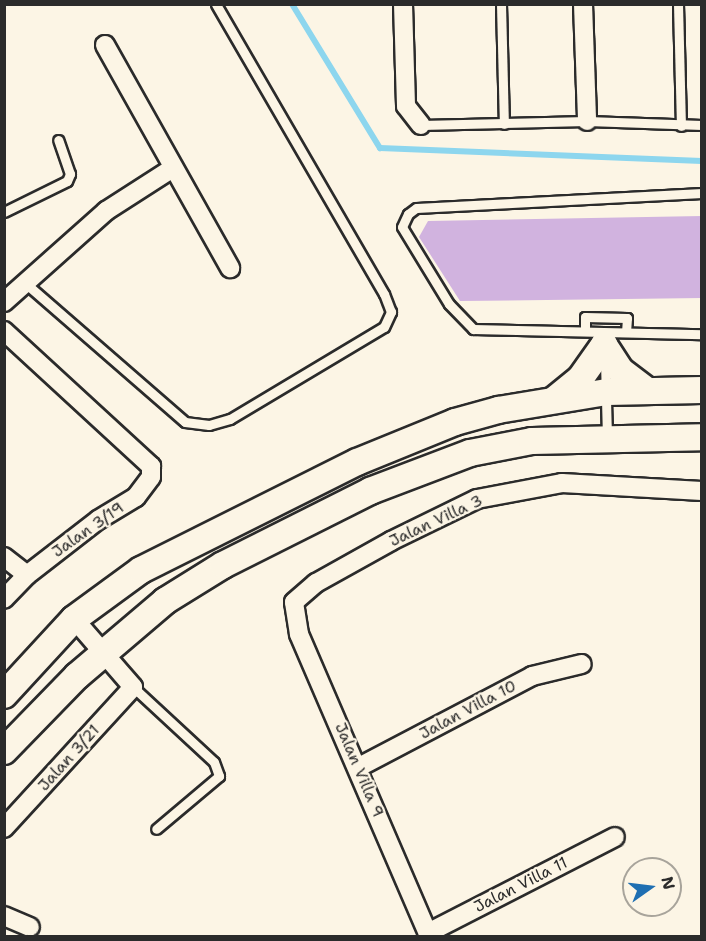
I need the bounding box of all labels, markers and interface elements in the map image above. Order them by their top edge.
street label: Jalan Villa 3 [386,491,486,551]
street label: Jalan 3/19 [48,498,128,562]
street label: Jalan Villa 10 [416,676,520,744]
street label: Jalan Villa 9 [330,720,388,820]
street label: Jalan 3/21 [34,721,104,795]
street label: Jalan Villa 11 [471,853,571,917]
north arrow [622,857,682,917]
text: N [656,874,680,892]

